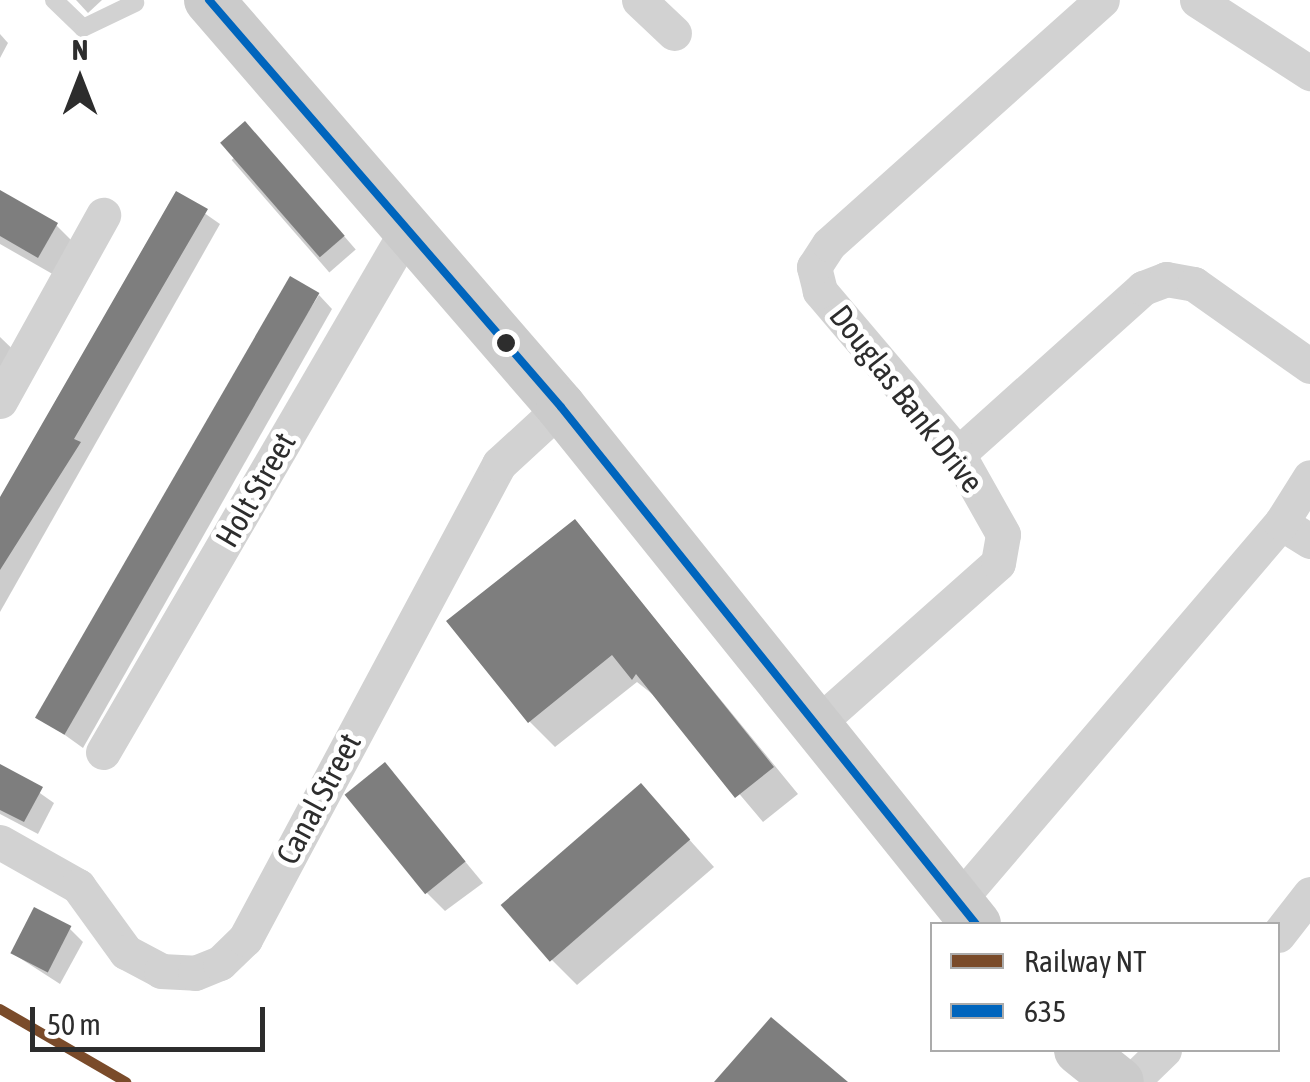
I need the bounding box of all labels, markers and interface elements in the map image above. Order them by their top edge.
north arrow [30,30,130,130]
text: N [72,34,88,66]
street label: Douglas Bank Drive [821,298,991,500]
unlabelled marker [496,333,516,353]
street label: Holt Street [208,426,304,554]
street label: Canal Street [269,727,369,871]
legend [930,922,1280,1052]
text: Railway NT [1024,944,1146,978]
scale bar [35,987,270,1049]
text: 635 [1024,994,1066,1028]
text: 50 m [47,1007,101,1041]

